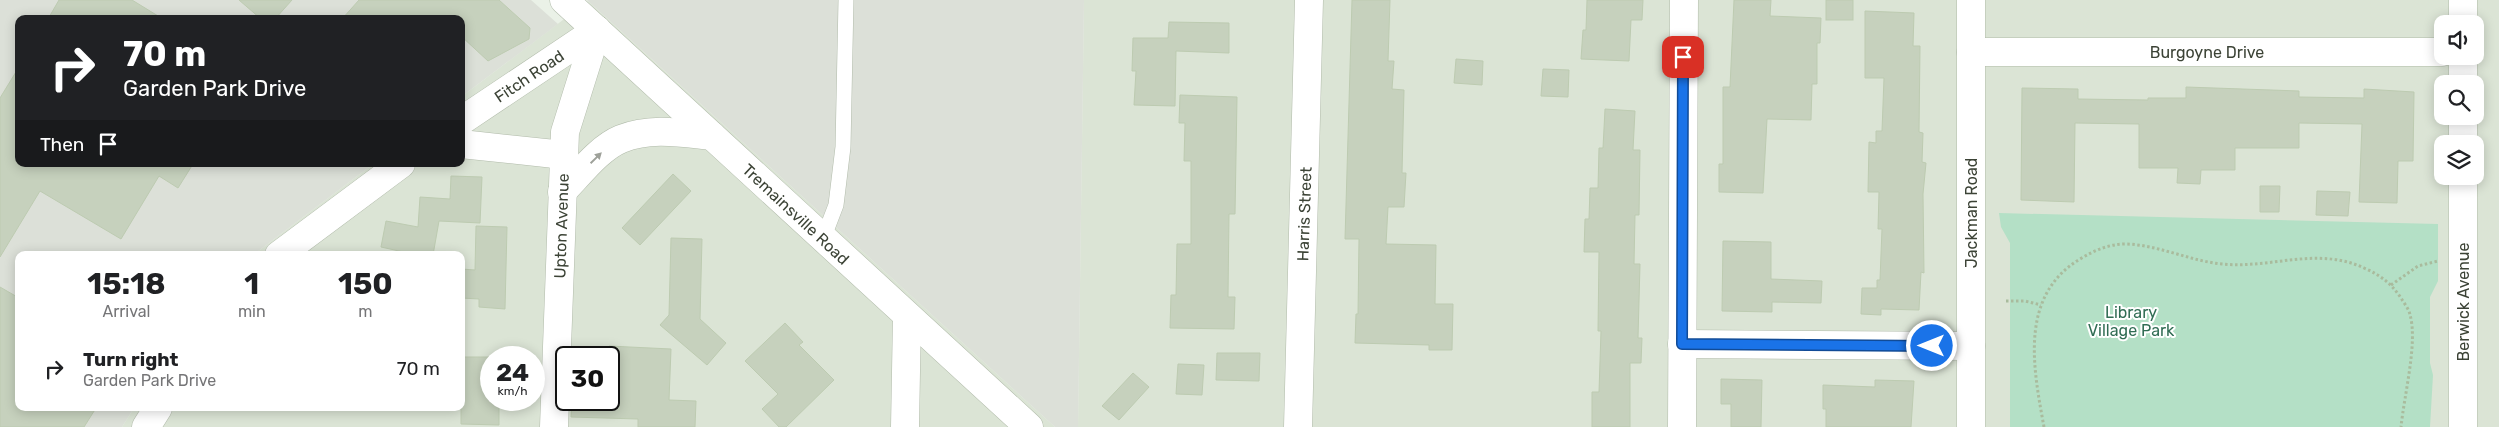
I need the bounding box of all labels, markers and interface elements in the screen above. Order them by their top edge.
map controls [2434,15,2484,185]
button: sound [2434,15,2484,65]
text: 70 m [123,33,206,75]
icon: right [40,35,105,100]
pin [1662,36,1704,78]
icon: arrive [1669,43,1697,71]
street label: Burgoyne Drive [2150,43,2264,62]
street label: Fitch Road [491,46,568,107]
text: Garden Park Drive [123,75,306,102]
button: search [2434,75,2484,125]
icon: arrive [94,130,122,158]
text: Then [40,133,84,156]
button: layers [2434,135,2484,185]
one-way arrow [590,152,602,164]
street label: Jackman Road [1962,158,1981,268]
street label: Tremainsville Road [738,160,853,269]
street label: Harris Street [1293,166,1316,262]
street label: Upton Avenue [550,173,573,279]
street label: Berwick Avenue [2454,243,2473,361]
text: 15:18 [87,266,166,302]
text: 1 [244,266,259,302]
text: 150 [338,266,393,302]
text: Arrival [102,302,150,321]
text: min [238,302,266,321]
text: m [358,302,372,321]
park label: Library Village Park [2088,303,2175,340]
position arrow [1905,319,1957,371]
speed limit sign: 30 [555,346,620,411]
text: Turn right [83,348,178,371]
icon: right [40,355,68,383]
text: 70 m [397,357,440,380]
text: 24 [496,358,529,387]
text: Garden Park Drive [83,371,216,390]
text: km/h [498,384,527,398]

